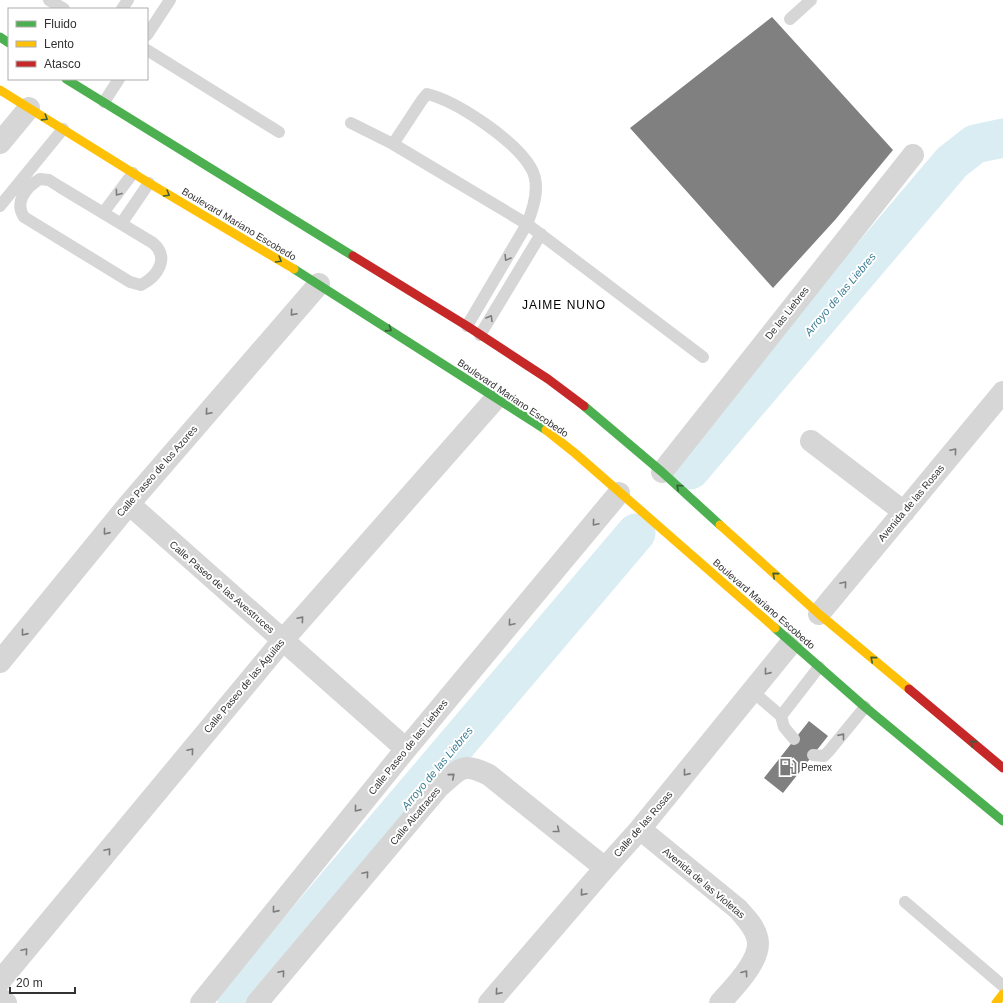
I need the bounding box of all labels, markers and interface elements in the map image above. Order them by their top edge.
legend [8,8,148,80]
text: Fluido [44,17,77,31]
text: Lento [44,37,74,51]
text: Atasco [44,57,81,71]
one-way arrow [41,113,48,121]
street label: Boulevard Mariano Escobedo [180,185,298,263]
one-way arrow [115,189,123,196]
one-way arrow [163,189,170,196]
water label: Arroyo de las Liebres [801,250,878,338]
one-way arrow [505,254,512,261]
one-way arrow [275,256,282,263]
street label: De las Liebres [763,284,811,342]
district label: JAIME NUNO [522,298,606,312]
one-way arrow [291,309,298,316]
one-way arrow [486,315,493,322]
one-way arrow [385,324,392,332]
street label: Boulevard Mariano Escobedo [456,357,571,439]
one-way arrow [206,407,213,415]
street label: Calle Paseo de los Azores [115,423,199,519]
one-way arrow [949,449,956,456]
street label: Avenida de las Rosas [876,462,946,544]
one-way arrow [676,484,684,491]
one-way arrow [592,518,599,525]
one-way arrow [104,528,111,535]
street label: Calle Paseo de las Avestruces [167,539,277,635]
street label: Boulevard Mariano Escobedo [711,557,817,651]
one-way arrow [772,572,780,579]
one-way arrow [840,581,847,588]
one-way arrow [296,616,304,624]
one-way arrow [509,618,516,625]
one-way arrow [21,628,28,636]
street label: Calle Paseo de las Águilas [201,636,286,735]
one-way arrow [871,657,878,664]
one-way arrow [765,668,772,675]
street label: Calle Paseo de las Liebres [366,697,450,797]
water label: Arroyo de las Liebres [398,724,475,812]
one-way arrow [837,734,844,741]
one-way arrow [970,740,978,747]
one-way arrow [186,748,193,756]
fuel station icon: Pemex [778,757,798,777]
place label: Pemex [801,762,832,773]
one-way arrow [683,769,690,776]
one-way arrow [447,774,454,781]
street label: Calle Alcatraces [388,785,442,847]
street label: Calle de las Rosas [611,789,675,859]
one-way arrow [355,805,362,812]
one-way arrow [553,825,560,832]
street label: Avenida de las Violetas [661,845,747,921]
one-way arrow [103,849,110,856]
one-way arrow [362,871,369,878]
one-way arrow [580,889,587,896]
one-way arrow [273,906,280,913]
one-way arrow [20,949,27,956]
scale bar [10,969,75,995]
one-way arrow [740,970,748,977]
one-way arrow [278,971,285,978]
text: 20 m [16,976,43,990]
one-way arrow [496,987,503,995]

